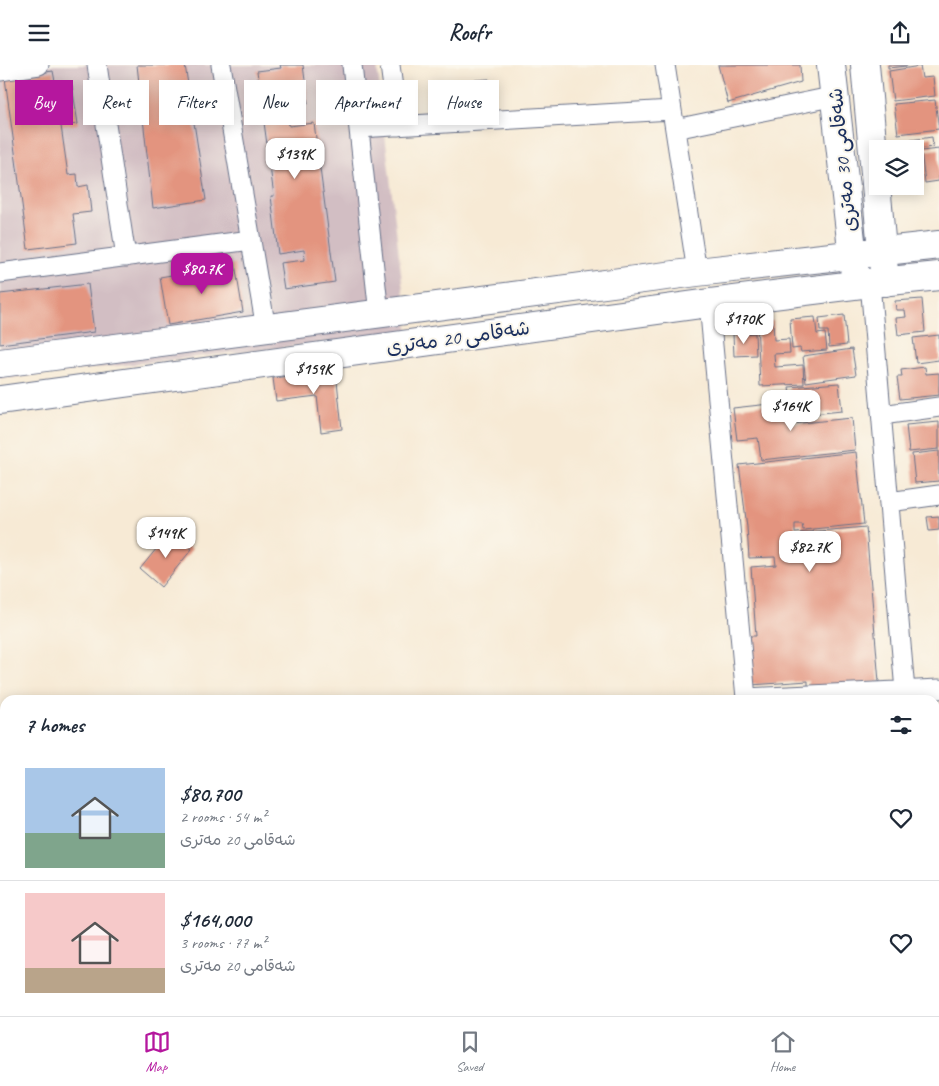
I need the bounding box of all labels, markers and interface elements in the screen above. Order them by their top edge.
icon: menu [25,19,53,47]
text: Roofr [448,19,491,47]
icon: share [886,19,914,47]
chip: Buy [15,80,73,125]
chip: Rent [83,80,149,125]
chip: Filters [159,80,234,125]
chip: New [244,80,306,125]
chip: Apartment [316,80,418,125]
chip: House [428,80,499,125]
street label: شەقامی 30 مەتری [823,87,862,233]
pin: $139K [260,137,330,180]
map controls [869,140,924,195]
button: layers [869,140,924,195]
text: $139K [277,144,313,164]
pin: $80.7K [161,253,243,295]
text: $80.7K [182,259,222,279]
pin: $170K [709,303,779,345]
text: $170K [726,309,762,329]
street label: شەقامی 20 مەتری [385,315,531,360]
pin: $159K [279,353,349,395]
text: $159K [296,359,332,379]
pin: $164K [756,389,826,432]
text: $164K [772,396,810,416]
pin: $149K [131,517,201,559]
text: $149K [148,523,184,543]
pin: $82.7K [769,531,851,573]
text: $82.7K [790,537,830,557]
icon: filters [887,711,915,739]
text: 7 homes [25,712,84,738]
text: $80,700 [180,781,241,807]
icon: home [65,788,125,848]
icon: heart [887,804,915,832]
text: 2 rooms · 54 m² [180,807,266,827]
text: شەقامی 20 مەتری [180,830,296,850]
text: $164,000 [180,907,251,933]
icon: home [65,913,125,973]
icon: heart [887,929,915,957]
text: 3 rooms · 77 m² [180,933,266,953]
text: شەقامی 20 مەتری [180,956,296,976]
tab: Map [143,1028,171,1075]
tab: Saved [456,1028,484,1075]
tab: Home [769,1028,797,1075]

